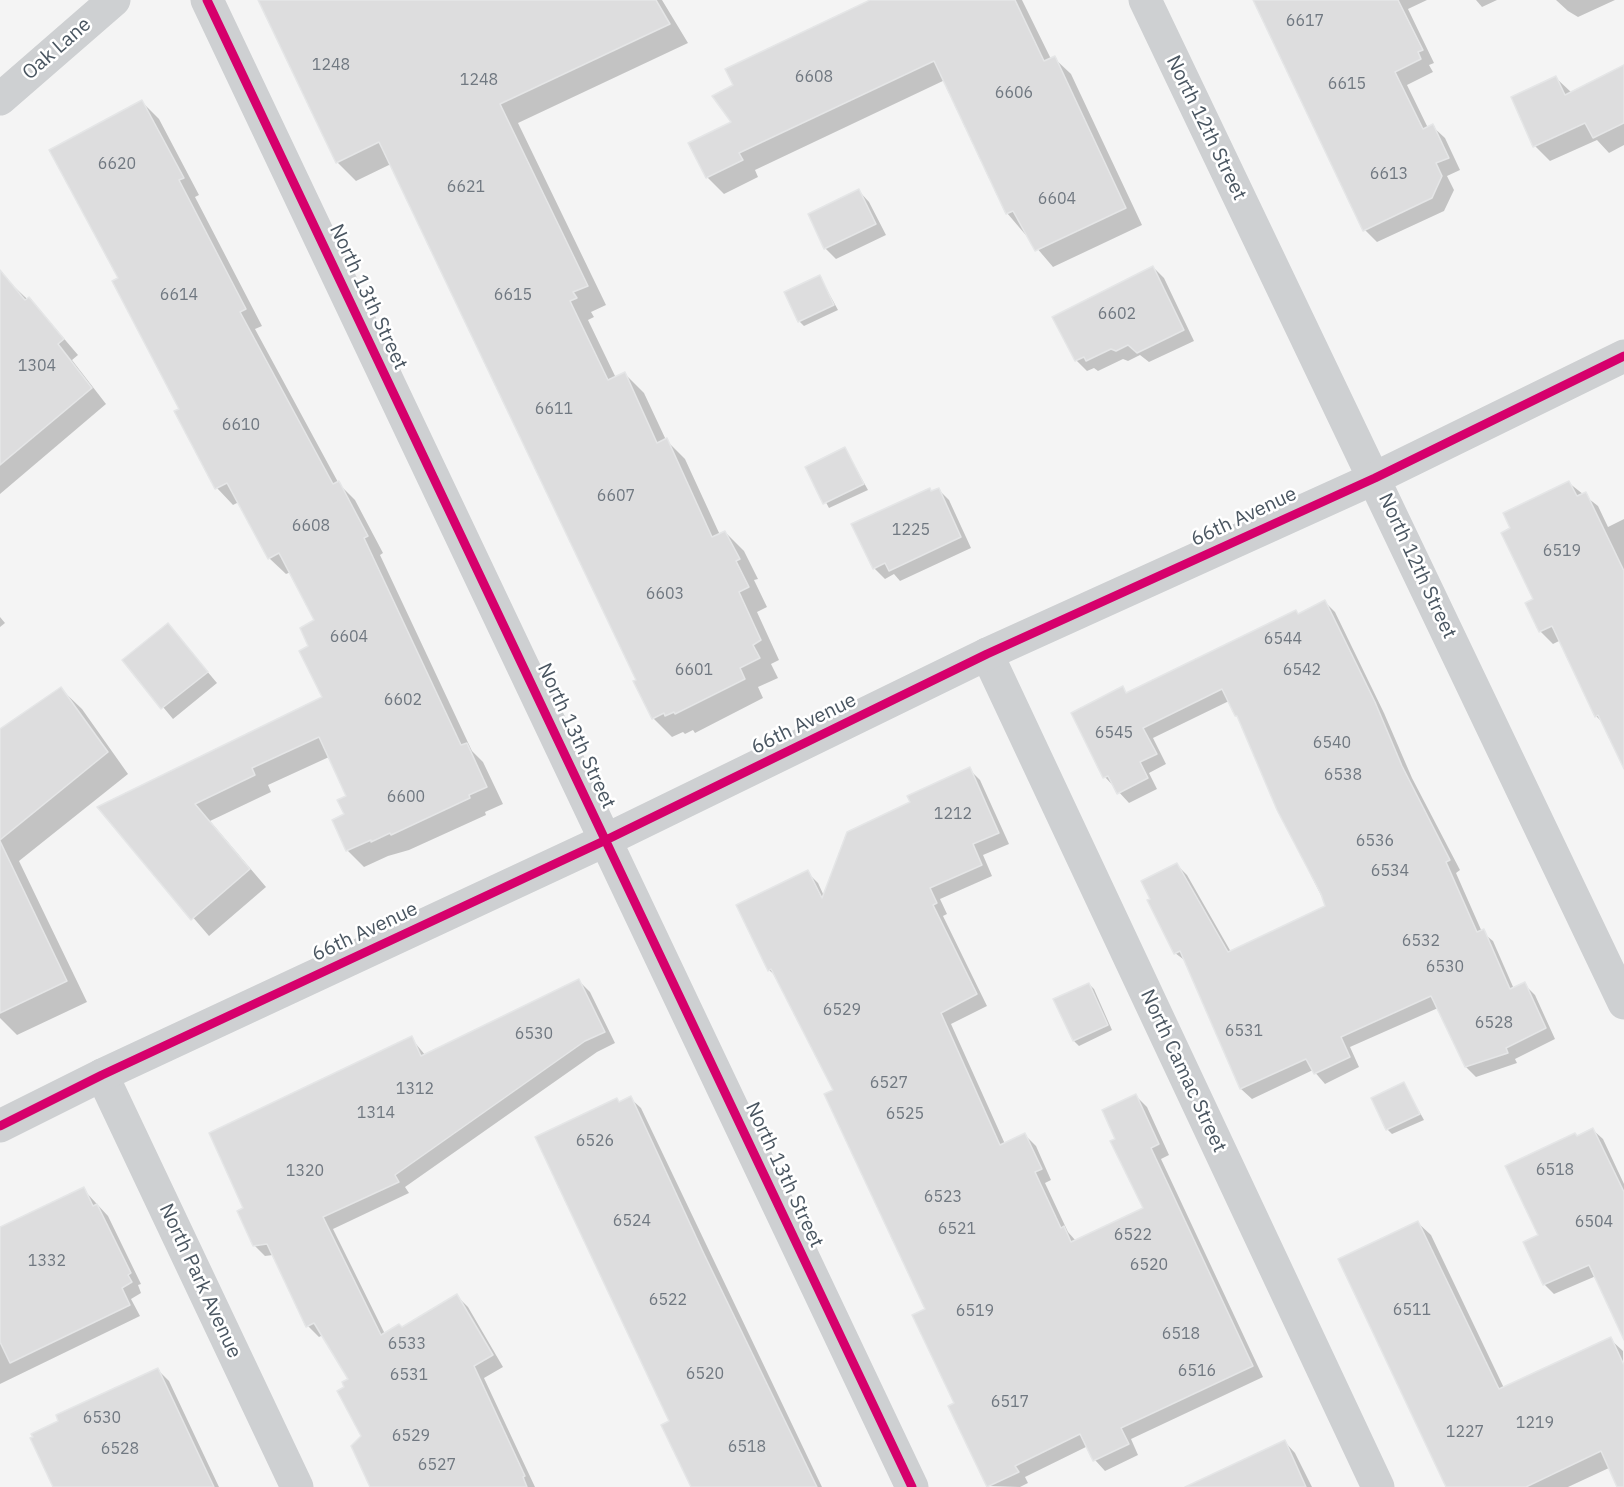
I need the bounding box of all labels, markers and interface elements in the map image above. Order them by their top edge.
house number: 6617 [1286,11,1324,31]
street label: Oak Lane [18,13,96,85]
street label: North 12th Street [1161,52,1251,204]
house number: 1248 [312,55,350,75]
house number: 6608 [795,67,833,87]
house number: 1248 [460,70,498,90]
house number: 6615 [1328,74,1366,94]
house number: 6606 [995,83,1033,103]
house number: 6620 [98,154,136,174]
house number: 6613 [1370,164,1408,184]
house number: 6621 [447,177,485,197]
house number: 6604 [1038,189,1076,209]
street label: North 13th Street [324,220,412,374]
house number: 6614 [160,285,198,305]
house number: 6615 [494,285,532,305]
house number: 6602 [1098,304,1136,324]
house number: 1304 [18,356,56,376]
house number: 6611 [535,399,573,419]
house number: 6610 [222,415,260,435]
street label: 66th Avenue [1187,482,1301,552]
house number: 6607 [597,486,635,506]
street label: North 12th Street [1373,489,1461,643]
house number: 6608 [292,516,330,536]
house number: 1225 [892,520,930,540]
house number: 6519 [1543,541,1581,561]
house number: 6603 [646,584,684,604]
house number: 6604 [330,627,368,647]
house number: 6544 [1264,629,1302,649]
street label: North 13th Street [532,659,620,813]
house number: 6601 [675,660,713,680]
house number: 6542 [1283,660,1321,680]
street label: 66th Avenue [748,688,860,760]
house number: 6602 [384,690,422,710]
house number: 6545 [1095,723,1133,743]
house number: 6540 [1313,733,1351,753]
house number: 6538 [1324,765,1362,785]
house number: 6600 [387,787,425,807]
house number: 1212 [934,804,972,824]
house number: 6536 [1356,831,1394,851]
house number: 6534 [1371,861,1409,881]
street label: 66th Avenue [308,897,422,967]
house number: 6532 [1402,931,1440,951]
house number: 6530 [1426,957,1464,977]
street label: North Camac Street [1135,986,1231,1156]
house number: 6529 [823,1000,861,1020]
house number: 6528 [1475,1013,1513,1033]
house number: 6531 [1225,1021,1263,1041]
house number: 6530 [515,1024,553,1044]
house number: 6527 [870,1073,908,1093]
house number: 1312 [396,1079,434,1099]
street label: North 13th Street [740,1098,828,1252]
house number: 1314 [357,1103,395,1123]
house number: 6525 [886,1104,924,1124]
house number: 6526 [576,1131,614,1151]
house number: 6518 [1536,1160,1574,1180]
house number: 1320 [286,1161,324,1181]
house number: 6523 [924,1187,962,1207]
street label: North Park Avenue [154,1200,246,1362]
house number: 6524 [613,1211,651,1231]
house number: 6504 [1575,1212,1613,1232]
house number: 6521 [938,1219,976,1239]
house number: 6522 [1114,1225,1152,1245]
house number: 1332 [28,1251,66,1271]
house number: 6520 [1130,1255,1168,1275]
house number: 6522 [649,1290,687,1310]
house number: 6511 [1393,1300,1431,1320]
house number: 6519 [956,1301,994,1321]
house number: 6518 [1162,1324,1200,1344]
house number: 6533 [388,1334,426,1354]
house number: 6516 [1178,1361,1216,1381]
house number: 6520 [686,1364,724,1384]
house number: 6531 [390,1365,428,1385]
house number: 6517 [991,1392,1029,1412]
house number: 6530 [83,1408,121,1428]
house number: 1219 [1516,1413,1554,1433]
house number: 1227 [1446,1422,1484,1442]
house number: 6529 [392,1426,430,1446]
house number: 6518 [728,1437,766,1457]
house number: 6528 [101,1439,139,1459]
house number: 6527 [418,1455,456,1475]

